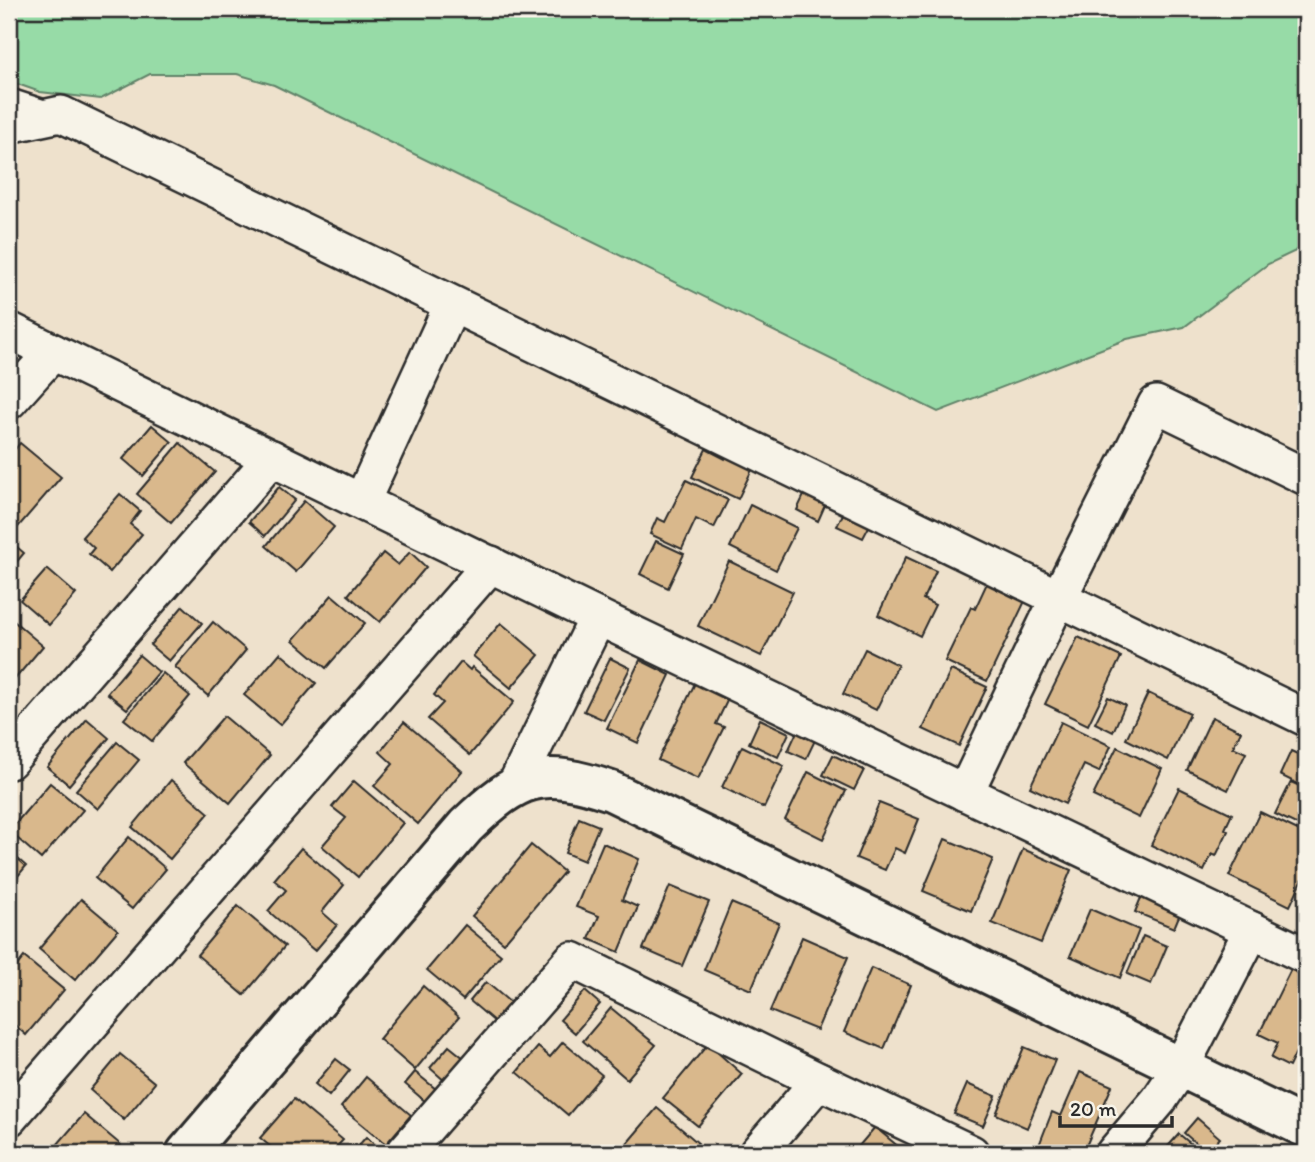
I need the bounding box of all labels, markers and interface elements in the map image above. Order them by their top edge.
scale bar [1060,1085,1172,1129]
text: 20 m [1070,1096,1117,1121]

